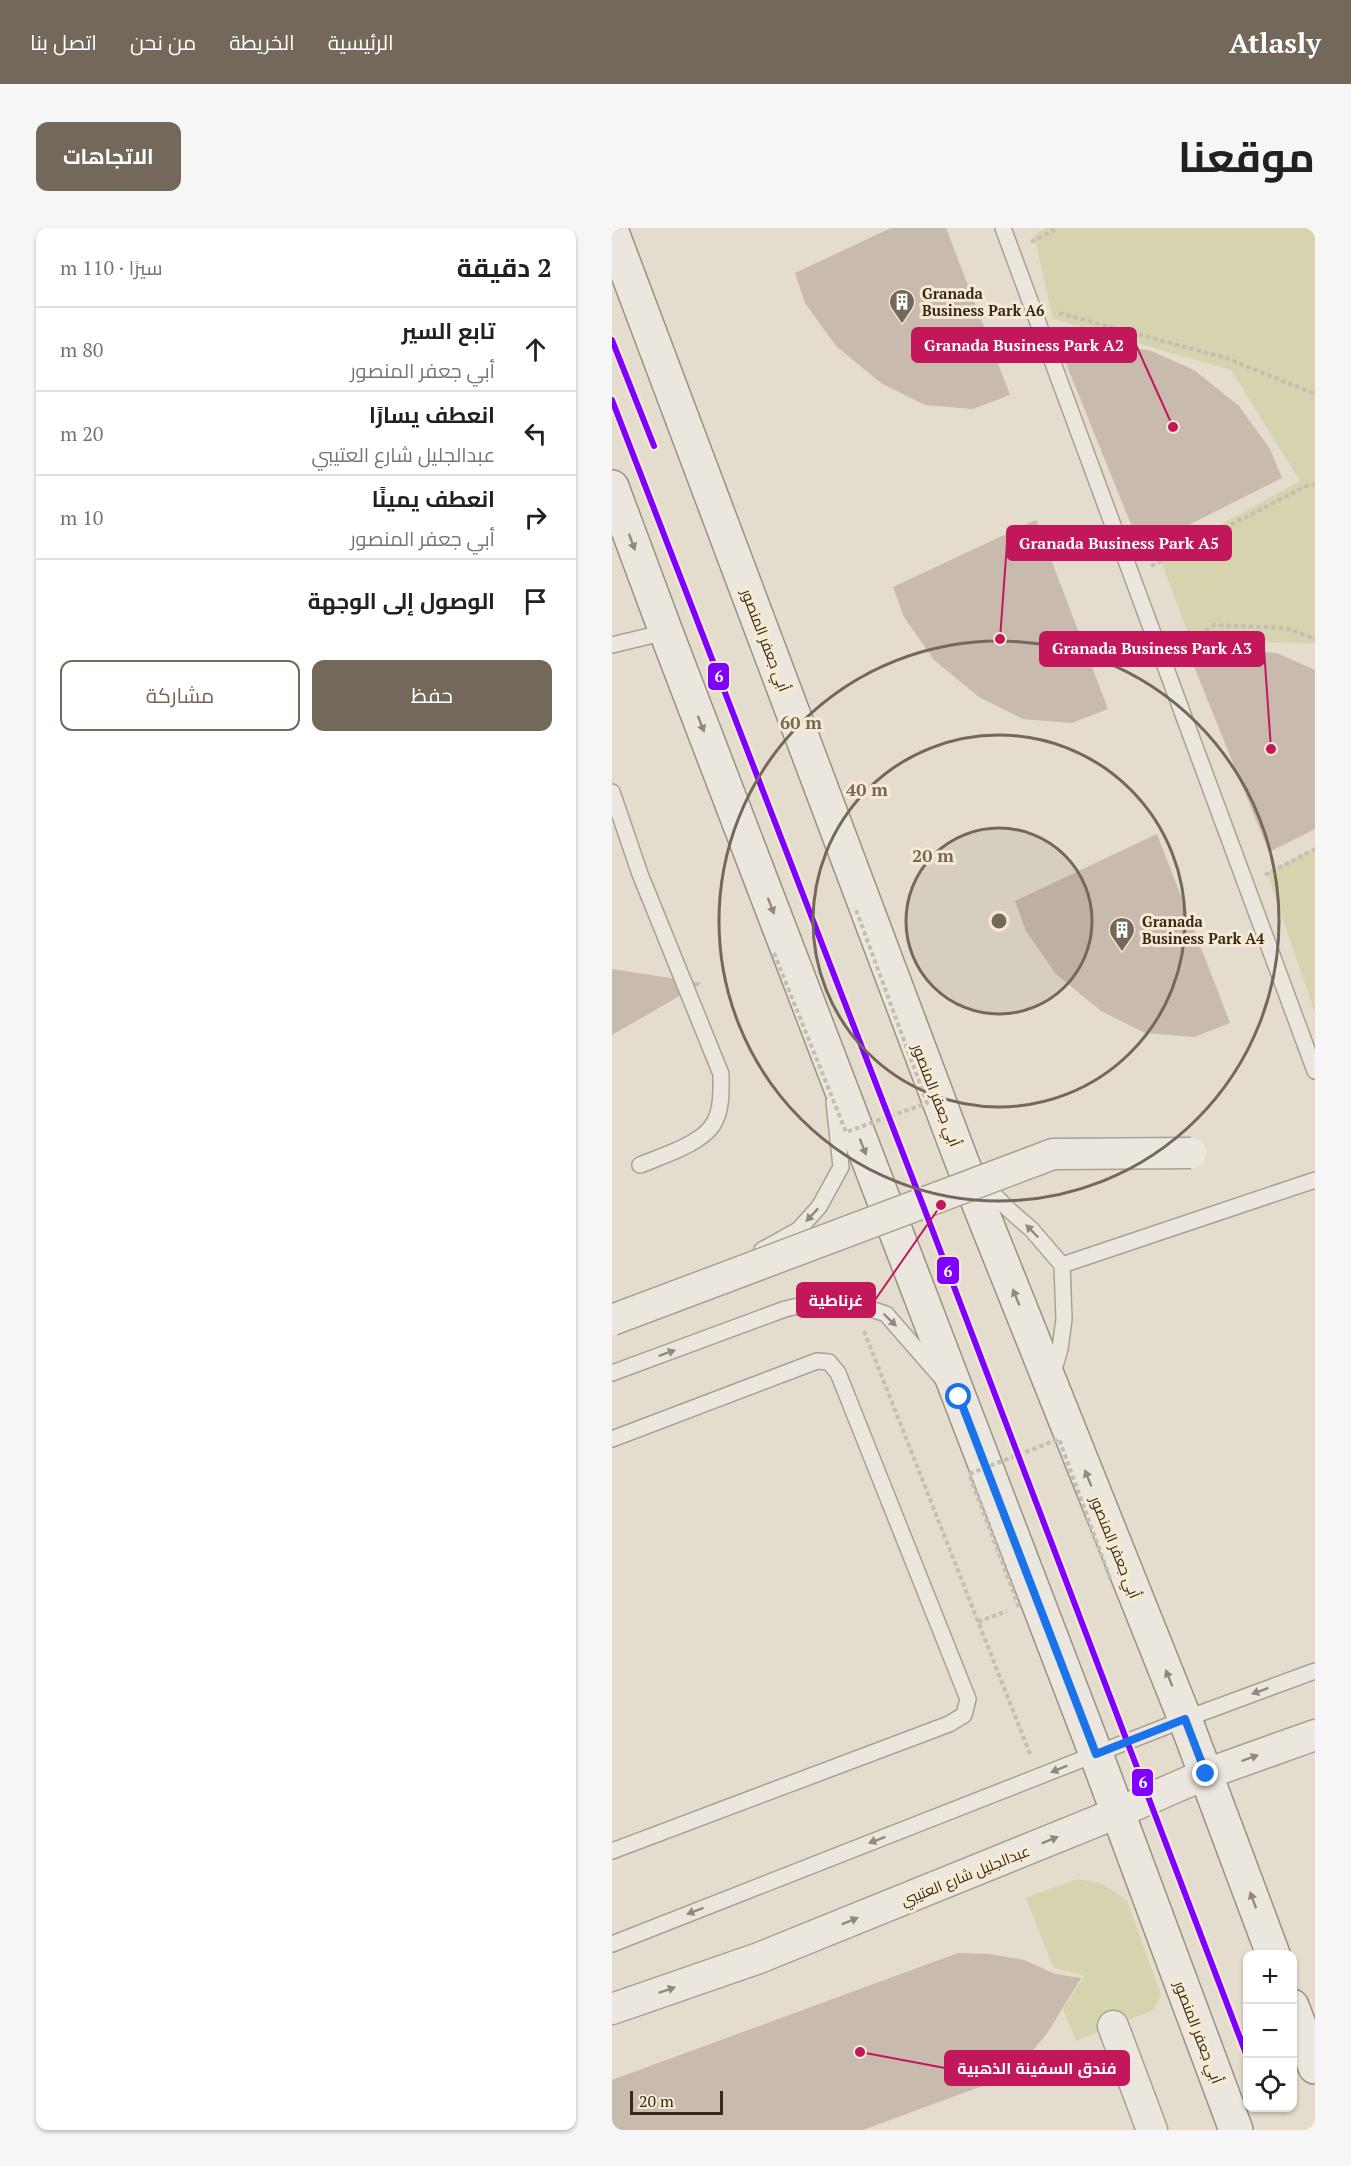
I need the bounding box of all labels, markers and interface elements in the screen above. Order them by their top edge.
text: Atlasly [1229,24,1321,61]
text: اتصل بنا [30,28,97,56]
text: من نحن [130,28,196,56]
text: الخريطة [229,28,295,56]
text: الرئيسية [328,28,394,56]
button: الاتجاهات [36,122,181,191]
text: موقعنا [1178,128,1315,184]
text: 2 دقيقة [457,250,552,284]
text: سيرًا · 110 m [60,254,162,281]
place label: Granada Business Park A6 [922,283,1045,320]
building icon: Granada Business Park A6 [887,287,917,325]
text: تابع السير [402,316,495,345]
callout: Granada Business Park A2 [912,328,1136,362]
icon: ahead [519,333,552,366]
text: Granada Business Park A2 [924,334,1124,356]
text: 80 m [60,336,103,363]
text: أبي جعفر المنصور [350,357,495,384]
text: انعطف يسارًا [369,400,495,429]
icon: left [519,417,552,450]
text: 20 m [60,420,103,447]
text: عبدالجليل شارع العتيبي [312,441,495,468]
text: انعطف يمينًا [372,484,495,513]
icon: right [519,501,552,534]
text: 10 m [60,504,103,531]
text: أبي جعفر المنصور [350,525,495,552]
callout: Granada Business Park A5 [1007,526,1231,560]
text: Granada Business Park A5 [1019,532,1219,554]
one-way arrow [628,533,638,551]
icon: arrive [519,585,552,618]
street label: أبي جعفر المنصور [734,585,795,695]
text: الوصول إلى الوجهة [308,586,495,615]
callout: Granada Business Park A3 [1040,632,1264,666]
text: Granada Business Park A3 [1052,637,1252,659]
button: مشاركة [60,660,300,731]
button: حفظ [312,660,552,731]
line badge: 6 [707,662,730,691]
text: 6 [714,665,724,687]
text: 60 m [780,710,822,734]
one-way arrow [697,715,706,733]
text: 40 m [846,777,888,801]
text: 20 m [912,843,954,867]
one-way arrow [766,898,776,916]
centre of rings [989,911,1009,931]
place label: Granada Business Park A4 [1142,911,1265,948]
building icon: Granada Business Park A4 [1107,915,1137,953]
street label: أبي جعفر المنصور [905,1040,966,1150]
one-way arrow [858,1139,868,1157]
one-way arrow [806,1207,819,1222]
one-way arrow [1026,1225,1040,1239]
line badge: 6 [936,1256,960,1285]
text: 6 [943,1260,953,1282]
callout: غرناطية [797,1283,875,1317]
one-way arrow [1011,1287,1021,1305]
text: غرناطية [809,1289,863,1311]
one-way arrow [883,1313,898,1327]
one-way arrow [658,1347,676,1357]
route start [945,1383,971,1409]
one-way arrow [1083,1468,1093,1486]
street label: أبي جعفر المنصور [1083,1492,1146,1602]
one-way arrow [1164,1669,1173,1687]
one-way arrow [1251,1687,1269,1696]
one-way arrow [1241,1753,1259,1763]
route end [1192,1760,1218,1786]
one-way arrow [1049,1764,1067,1774]
line badge: 6 [1131,1768,1154,1797]
text: 6 [1138,1771,1148,1793]
one-way arrow [1041,1835,1059,1844]
one-way arrow [868,1836,886,1845]
street label: عبدالجليل شارع العتيبي [897,1840,1034,1913]
one-way arrow [1247,1891,1257,1909]
one-way arrow [686,1906,704,1916]
one-way arrow [841,1916,859,1925]
map controls [1243,1950,1297,2112]
button: + [1243,1950,1297,2004]
street label: أبي جعفر المنصور [1167,1977,1228,2087]
one-way arrow [658,1984,676,1994]
button: − [1243,2004,1297,2058]
callout: فندق السفينة الذهبية [945,2051,1129,2085]
text: فندق السفينة الذهبية [957,2057,1117,2079]
button: locate [1243,2058,1297,2112]
scale bar [630,2088,723,2116]
text: 20 m [639,2090,674,2112]

